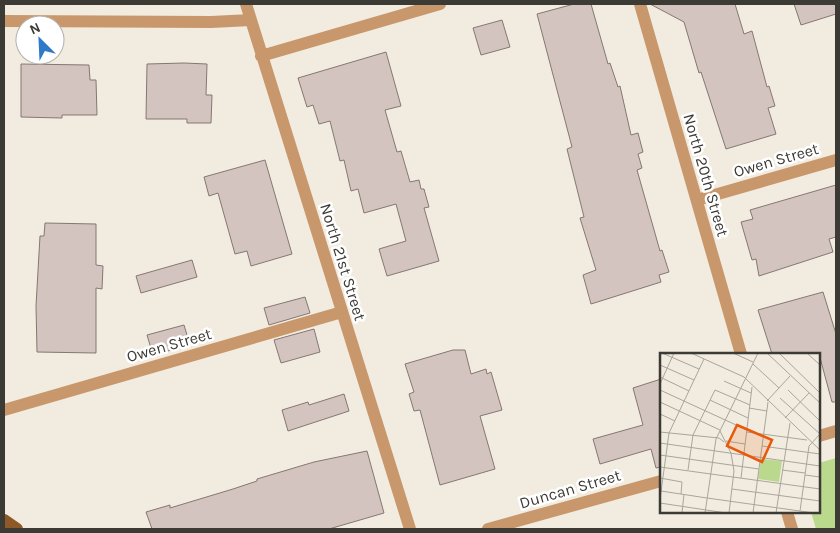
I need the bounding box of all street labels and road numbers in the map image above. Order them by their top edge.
street label: North 20th Street [679,111,733,239]
street label: Owen Street [731,139,821,181]
street label: North 21st Street [316,201,370,323]
street label: Owen Street [124,324,214,366]
street label: Duncan Street [517,465,623,513]

